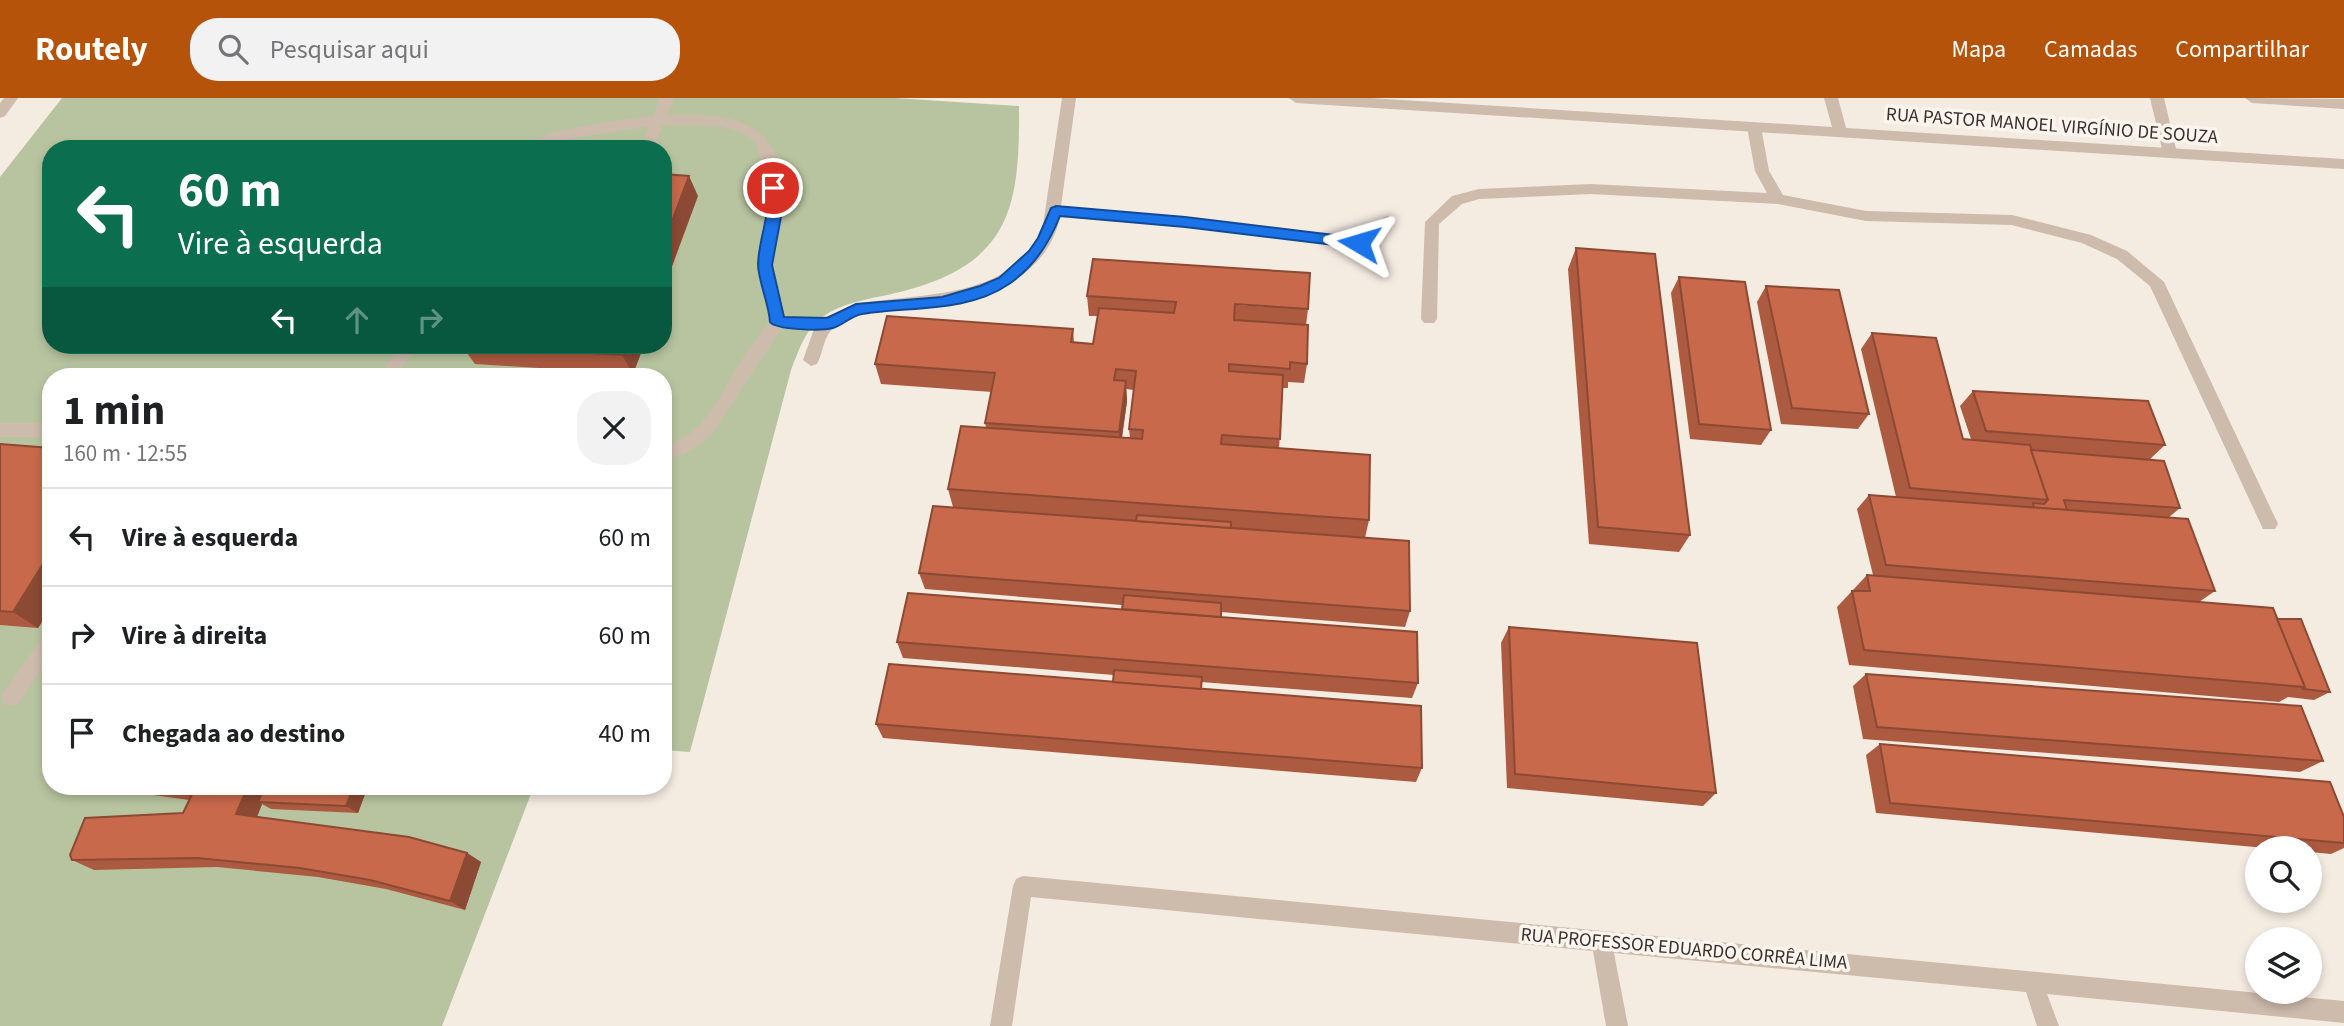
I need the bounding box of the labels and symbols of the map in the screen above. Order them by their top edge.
street label: RUA PASTOR MANOEL VIRGÍNIO DE SOUZA [1885,101,2220,151]
pin [743,158,803,218]
position arrow [1322,206,1396,280]
street label: RUA PROFESSOR EDUARDO CORRÊA LIMA [1520,921,1849,977]

